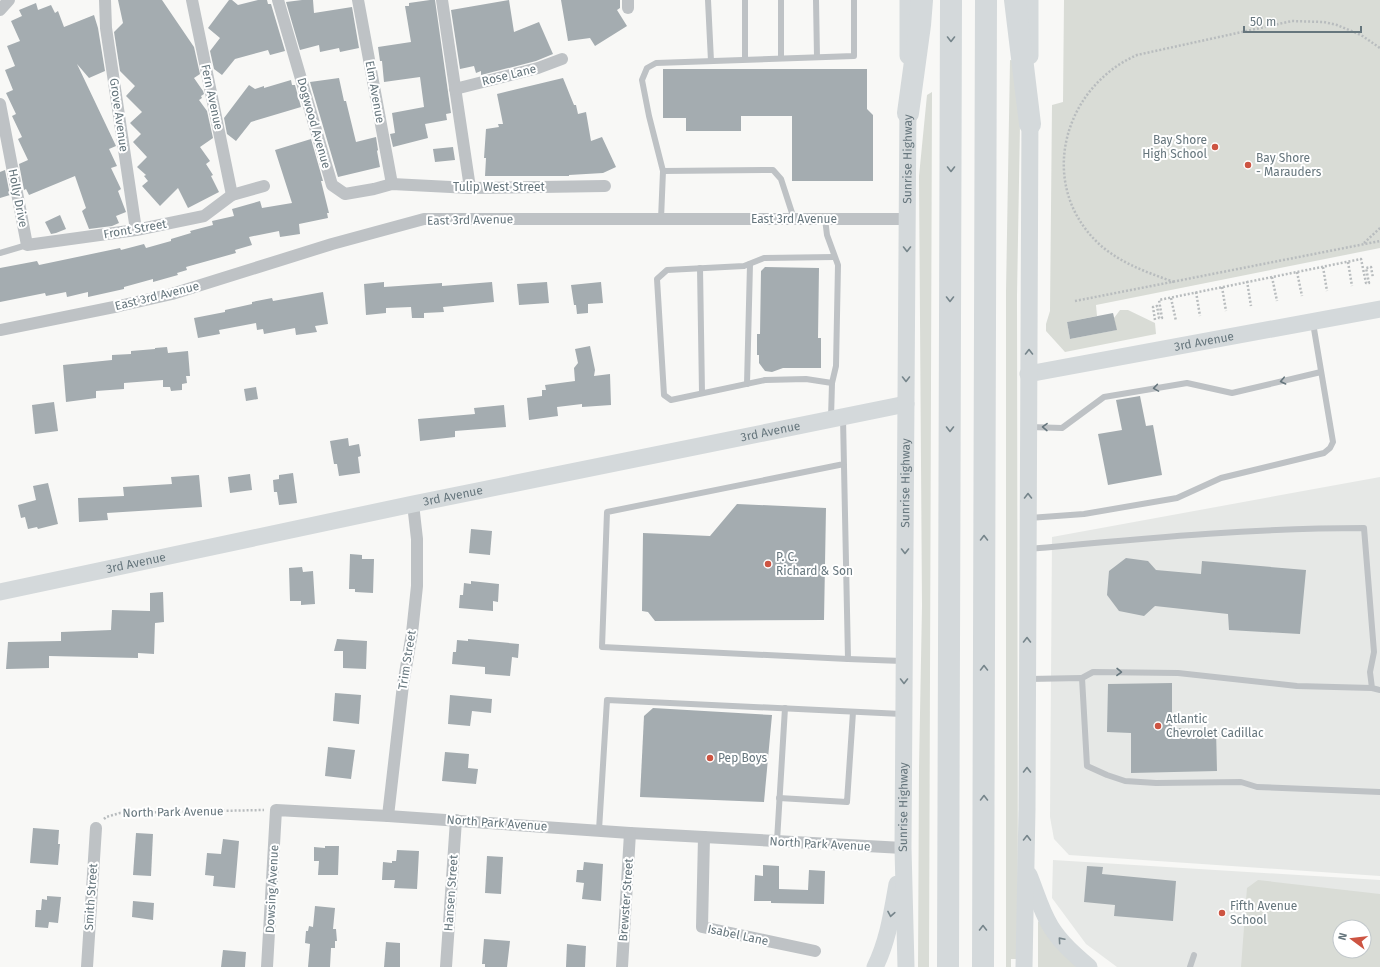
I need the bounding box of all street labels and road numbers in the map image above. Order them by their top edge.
street label: Elm Avenue [363,60,387,124]
street label: Rose Lane [480,62,538,88]
street label: Fern Avenue [198,63,226,131]
street label: Dogwood Avenue [294,76,334,170]
street label: Grove Avenue [107,77,131,153]
street label: Sunrise Highway [900,114,915,204]
street label: Holly Drive [5,168,31,228]
street label: Tulip West Street [453,180,546,194]
street label: East 3rd Avenue [427,212,513,228]
street label: East 3rd Avenue [751,212,837,226]
street label: Front Street [102,216,168,241]
street label: East 3rd Avenue [113,279,201,313]
street label: 3rd Avenue [1173,329,1235,354]
street label: 3rd Avenue [739,419,802,444]
street label: Sunrise Highway [898,438,913,528]
street label: 3rd Avenue [422,483,484,509]
street label: 3rd Avenue [105,550,167,576]
street label: Trim Street [395,629,419,691]
street label: Sunrise Highway [896,762,911,852]
street label: North Park Avenue [122,804,224,820]
street label: North Park Avenue [446,812,548,834]
street label: North Park Avenue [769,834,871,854]
street label: Dowsing Avenue [263,844,281,934]
street label: Hansen Street [441,854,461,932]
street label: Brewster Street [616,857,636,942]
street label: Smith Street [82,862,100,931]
street label: Isabel Lane [706,922,770,948]

